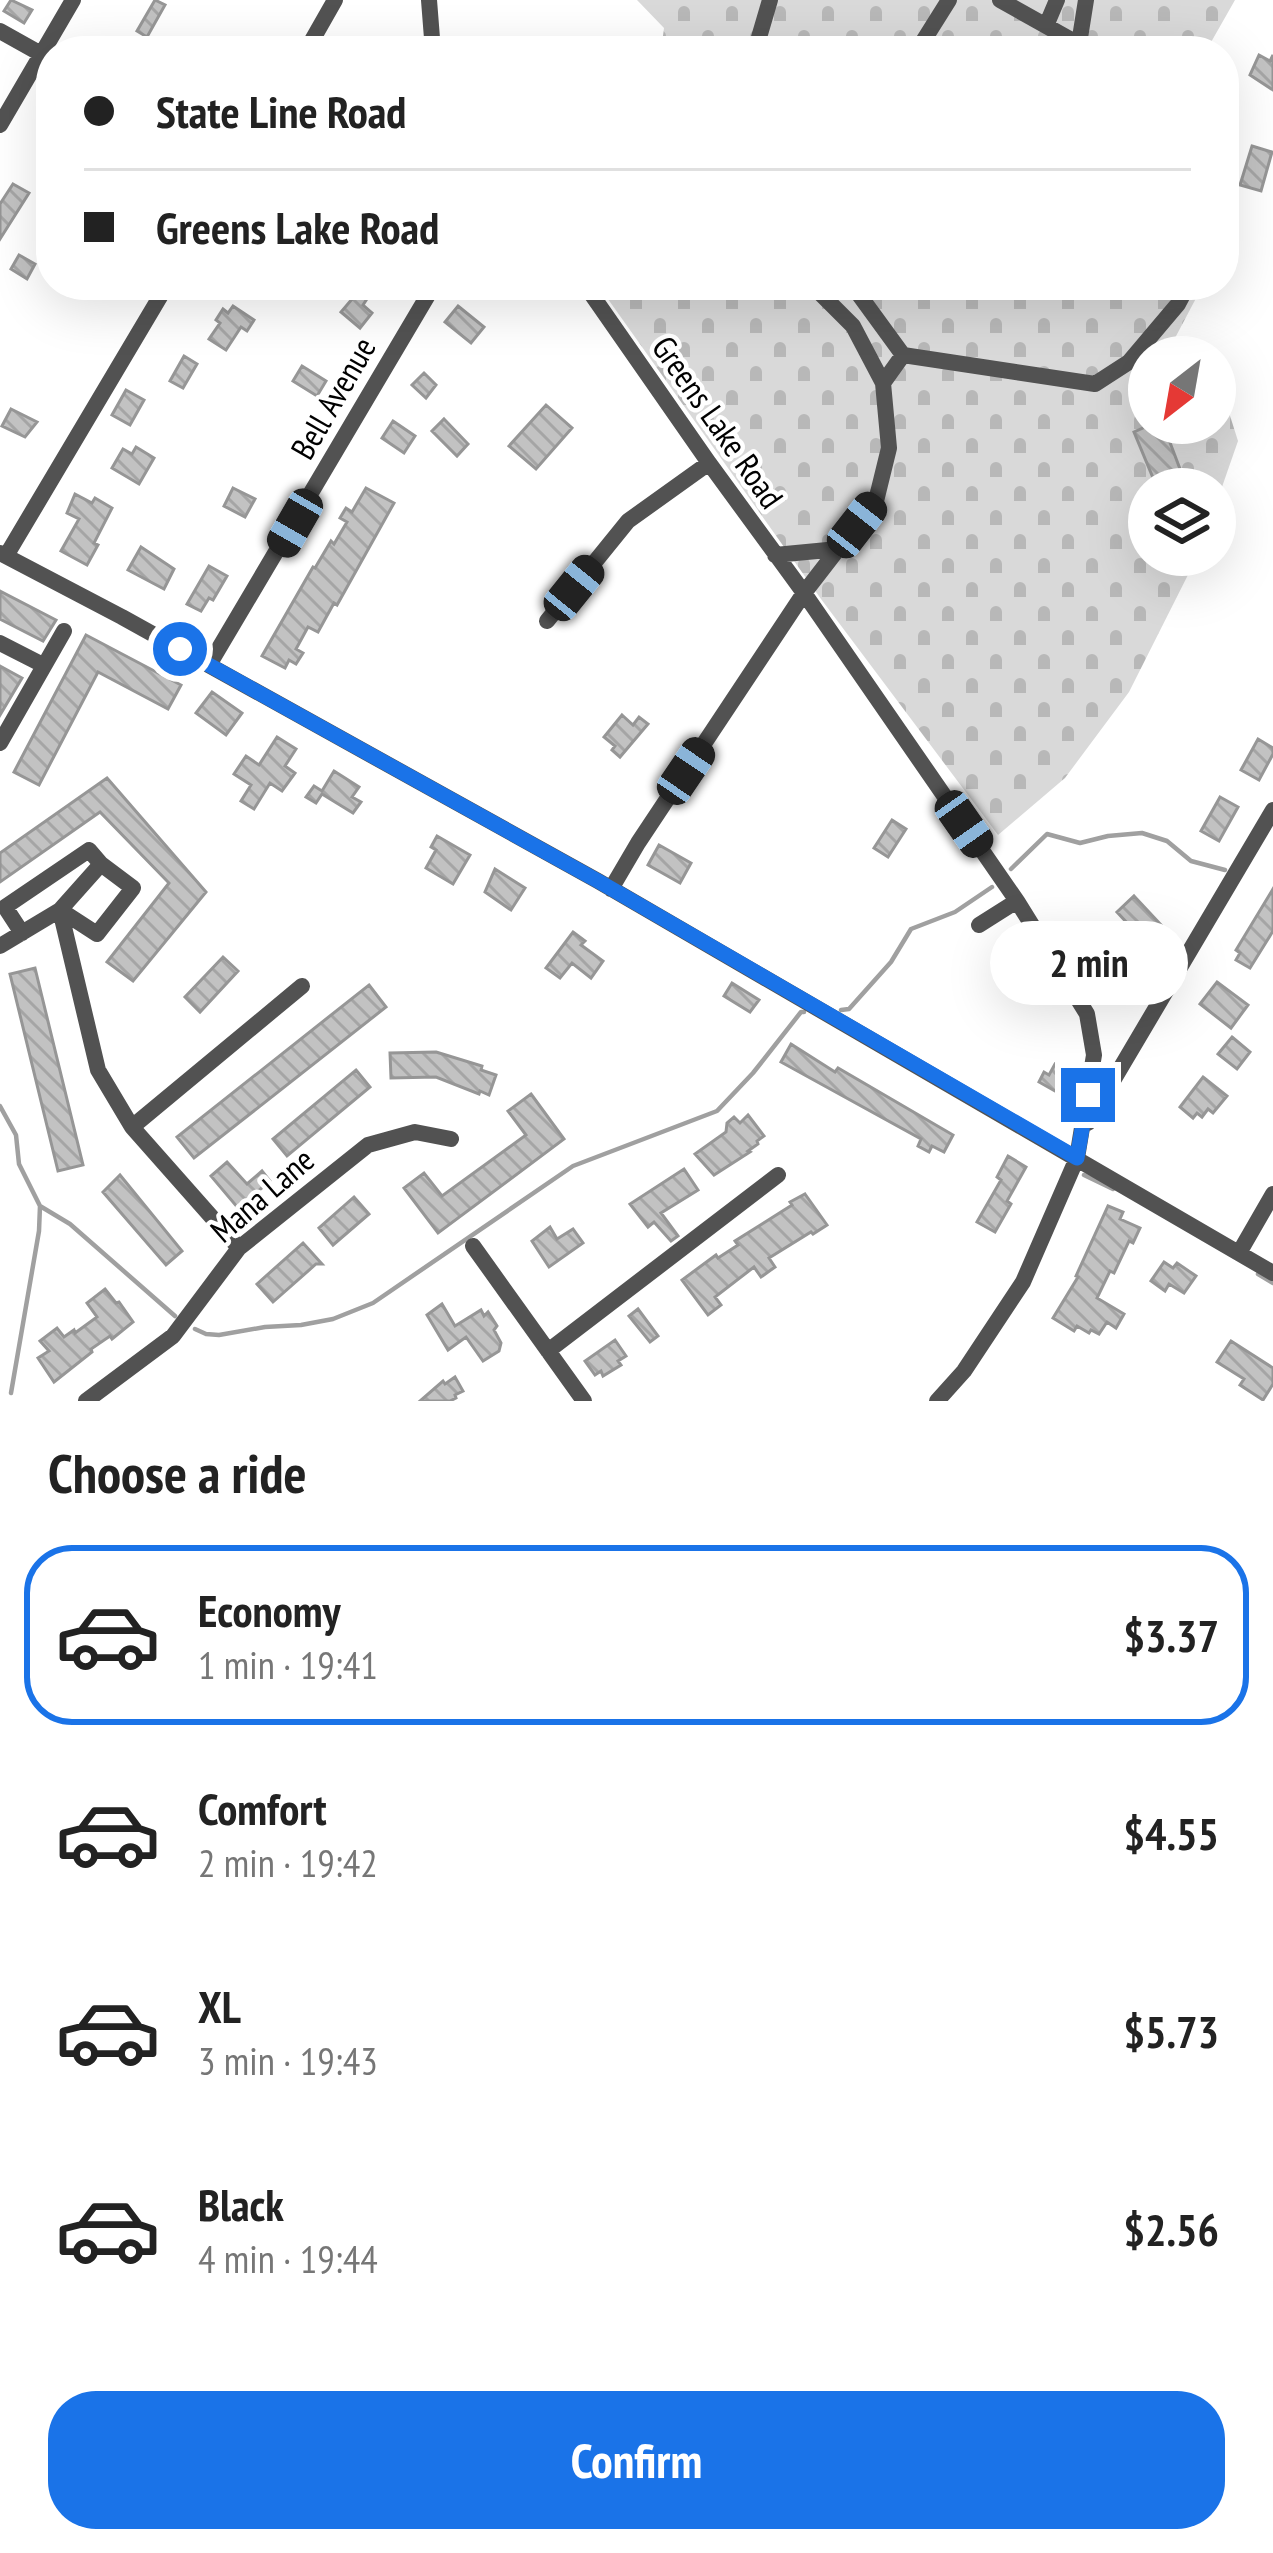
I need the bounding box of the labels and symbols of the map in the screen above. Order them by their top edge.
street label: Greens Lake Road [643,327,794,516]
street label: Bell Avenue [280,329,385,467]
north arrow [1128,336,1236,444]
car [261,483,329,563]
car [821,486,893,564]
car [537,549,611,627]
route start [153,622,207,676]
car [651,731,721,811]
car [929,784,999,864]
callout: 2 min [989,921,1187,1005]
route end [1061,1068,1115,1122]
street label: Mana Lane [201,1138,322,1251]

